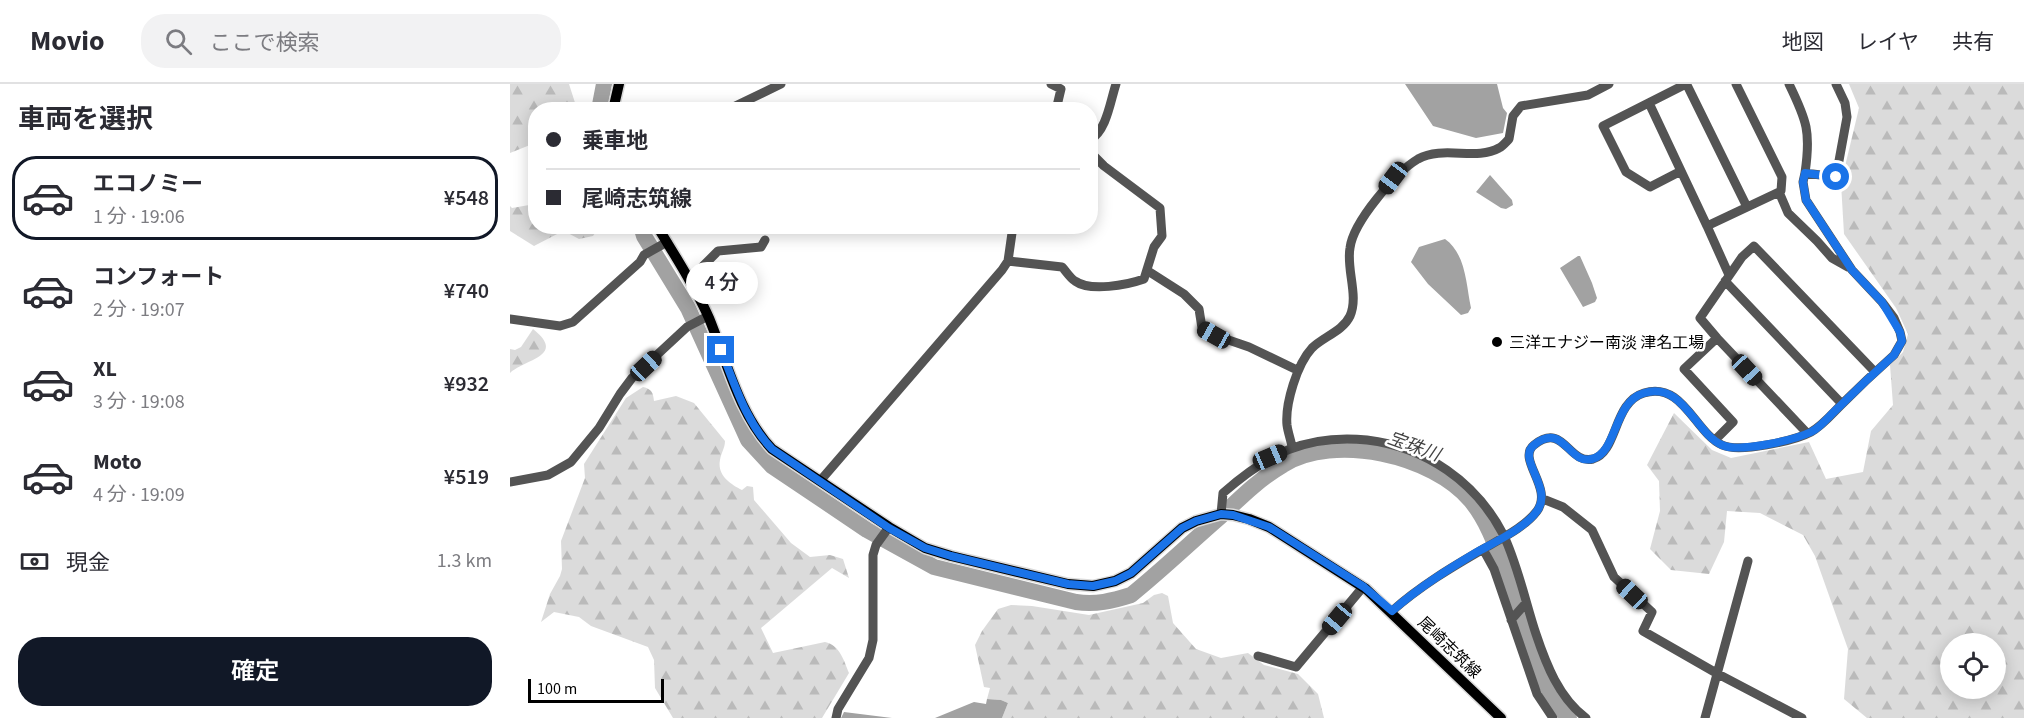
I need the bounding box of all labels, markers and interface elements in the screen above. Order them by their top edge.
search box [141,14,561,68]
text: Movio [30,21,105,61]
icon: search [162,25,195,58]
text: ここで検索 [210,27,320,59]
text: 地図 [1782,27,1824,57]
text: レイヤ [1857,27,1919,57]
text: 共有 [1952,27,1994,57]
text: 車両を選択 [18,100,153,139]
text: 乗車地 [582,125,648,157]
car [1375,158,1411,198]
route start [1822,163,1849,190]
text: エコノミー [93,168,203,200]
icon: car [21,171,75,225]
text: ¥548 [444,182,489,214]
text: 尾崎志筑線 [582,183,692,215]
text: 1 分 · 19:06 [93,203,185,231]
text: コンフォート [93,261,224,293]
callout: 4 分 [685,263,757,305]
icon: car [21,264,75,318]
text: 4 分 [705,269,739,297]
text: ¥740 [444,275,489,307]
text: 2 分 · 19:07 [93,296,185,324]
car [1194,318,1234,352]
place label: 三洋エナジー南淡 津名工場 [1509,332,1704,354]
marker: 三洋エナジー南淡 津名工場 [1490,335,1504,349]
route end [707,336,734,363]
car [627,347,665,385]
car [1728,351,1766,389]
text: XL [93,353,117,385]
icon: car [21,357,75,411]
text: ¥932 [444,368,489,400]
text: 3 分 · 19:08 [93,388,185,416]
water label: 宝珠川 [1384,425,1445,468]
car [1250,442,1290,472]
text: Moto [93,446,142,478]
icon: car [21,450,75,504]
text: ¥519 [444,461,489,493]
text: 4 分 · 19:09 [93,481,185,509]
icon: cash [18,545,51,578]
text: 現金 [66,547,110,579]
text: 1.3 km [437,547,492,575]
car [1613,575,1651,613]
car [1319,599,1355,639]
street label: 尾崎志筑線 [1413,612,1486,683]
map controls [1940,633,2006,699]
button: locate [1940,633,2006,699]
button: 確定 [18,637,492,706]
scale bar [528,676,664,704]
text: 100 m [537,678,577,700]

